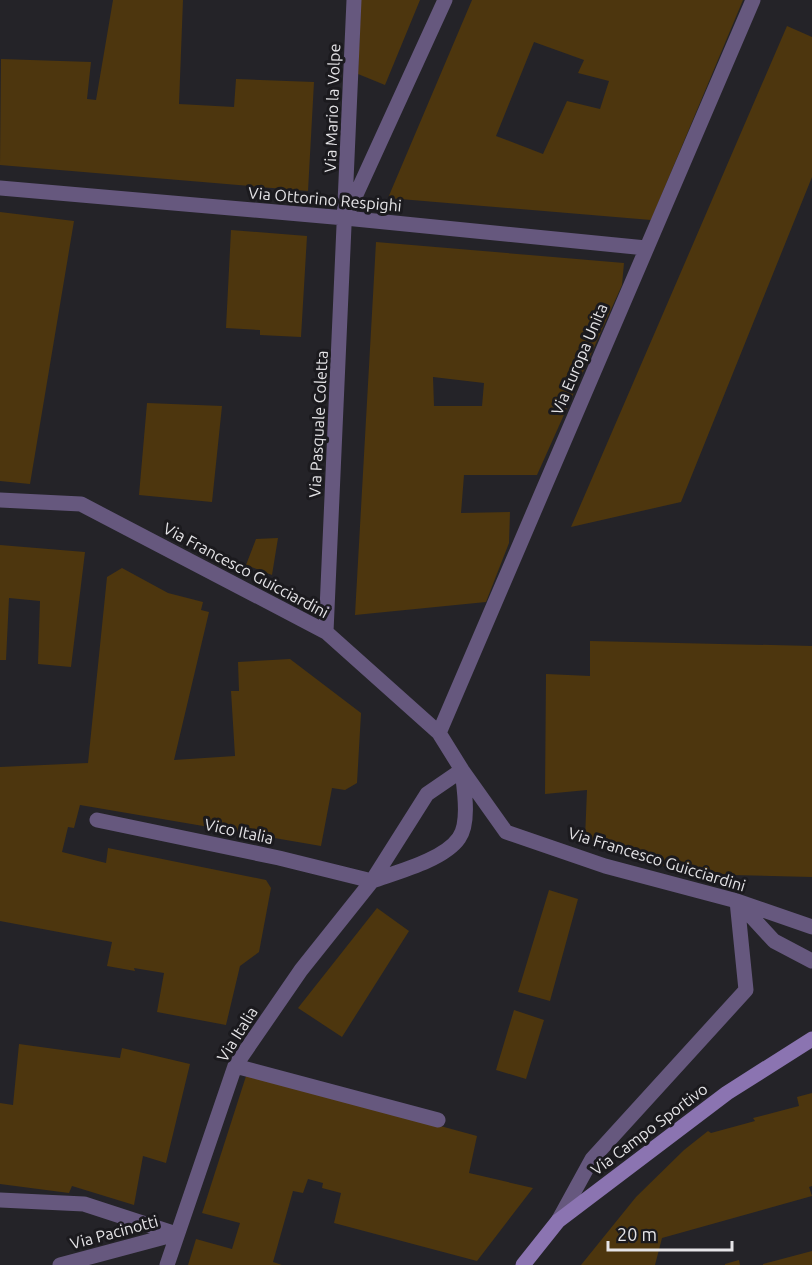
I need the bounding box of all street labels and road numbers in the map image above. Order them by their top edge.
street label: Via Mario la Volpe [321,43,343,173]
street label: Via Ottorino Respighi [247,183,403,215]
street label: Via Europa Unita [547,300,611,418]
street label: Via Pasquale Coletta [305,350,331,498]
street label: Via Francesco Guicciardini [160,519,332,621]
street label: Vico Italia [203,815,275,847]
street label: Via Francesco Guicciardini [566,823,748,895]
street label: Via Italia [213,1003,261,1065]
street label: Via Campo Sportivo [587,1079,711,1179]
street label: Via Pacinotti [68,1212,160,1252]

